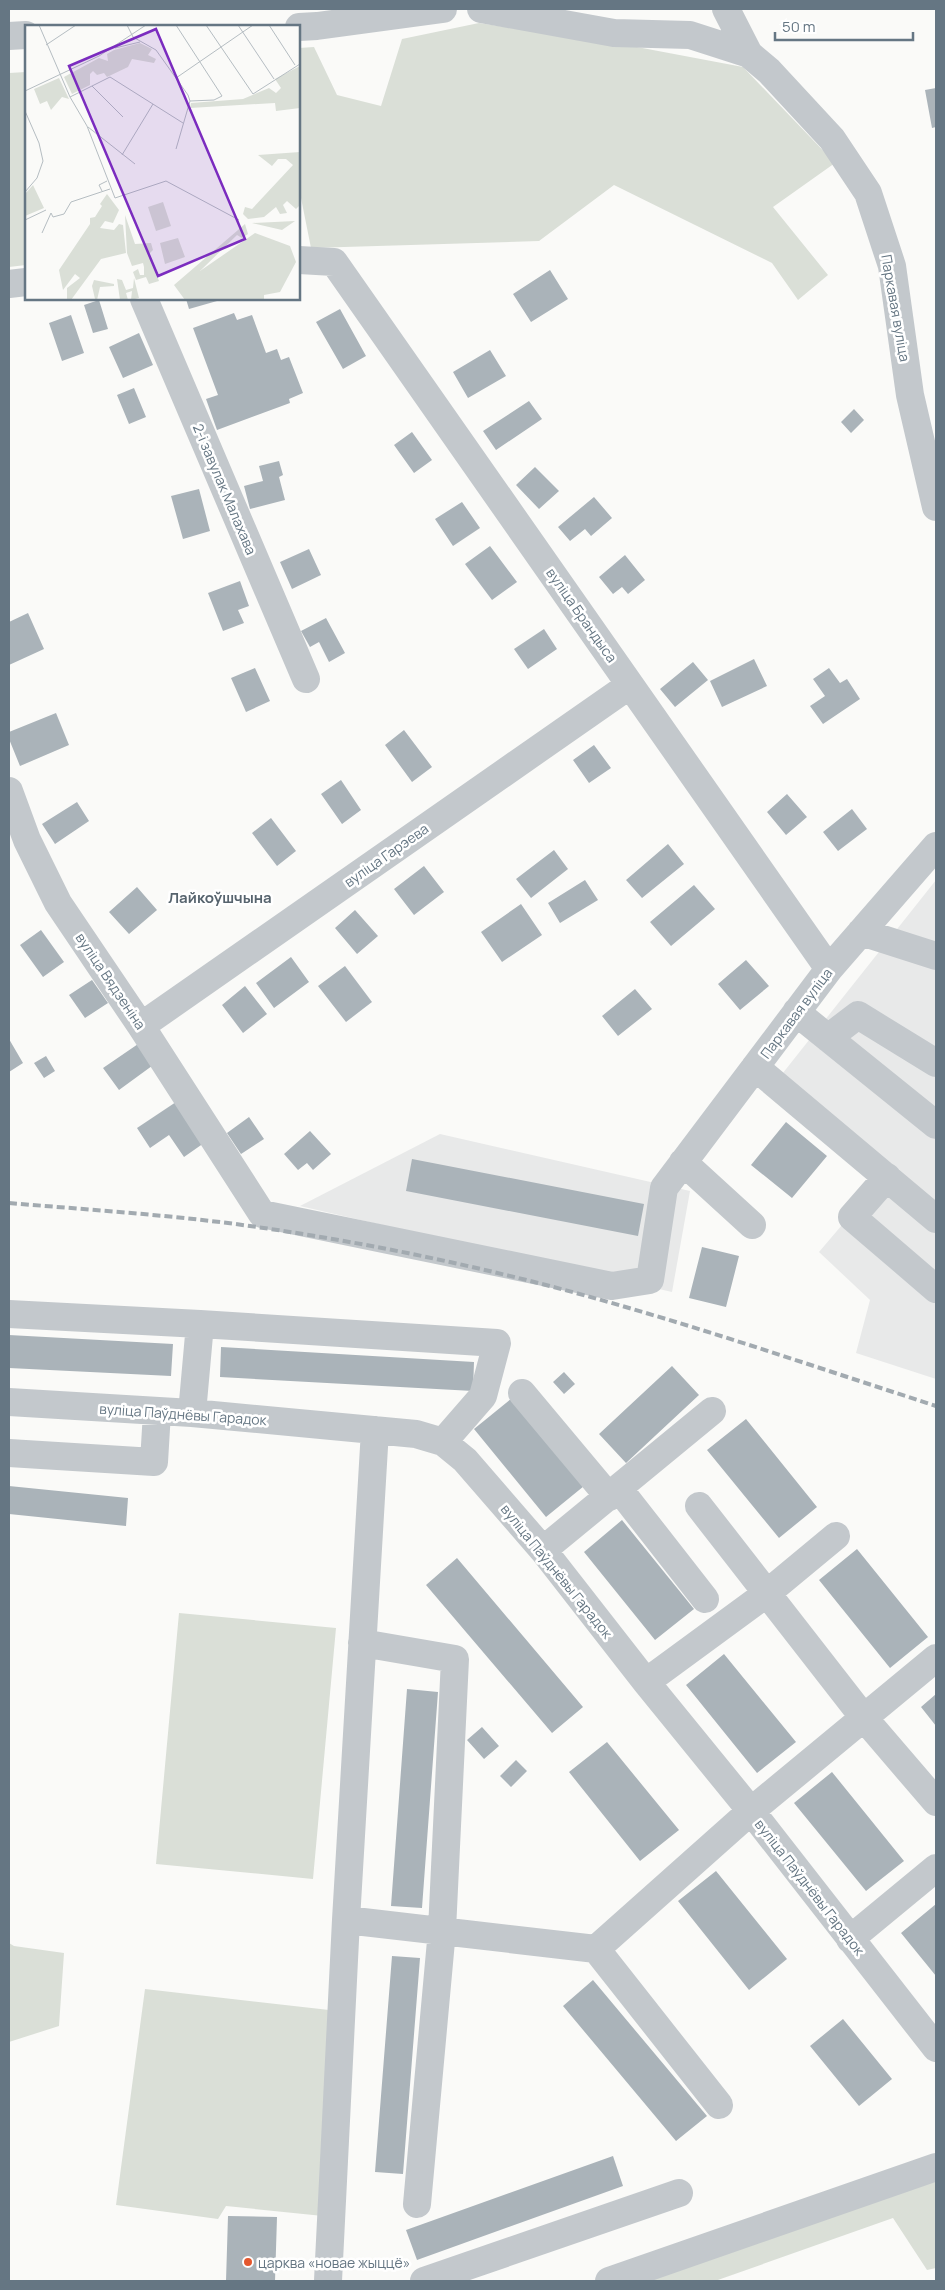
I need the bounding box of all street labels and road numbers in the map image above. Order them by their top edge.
street label: Паркавая вуліца [877,253,915,363]
street label: 2-і завулак Малахава [189,421,261,557]
street label: вуліца Брандыса [542,564,622,666]
street label: вуліца Гарэева [340,819,432,891]
street label: вуліца Вядзеніна [72,929,150,1033]
street label: Паркавая вуліца [756,964,836,1062]
street label: вуліца Паўднёвы Гарадок [99,1399,268,1429]
street label: вуліца Паўднёвы Гарадок [497,1500,618,1643]
street label: вуліца Паўднёвы Гарадок [751,1815,870,1960]

